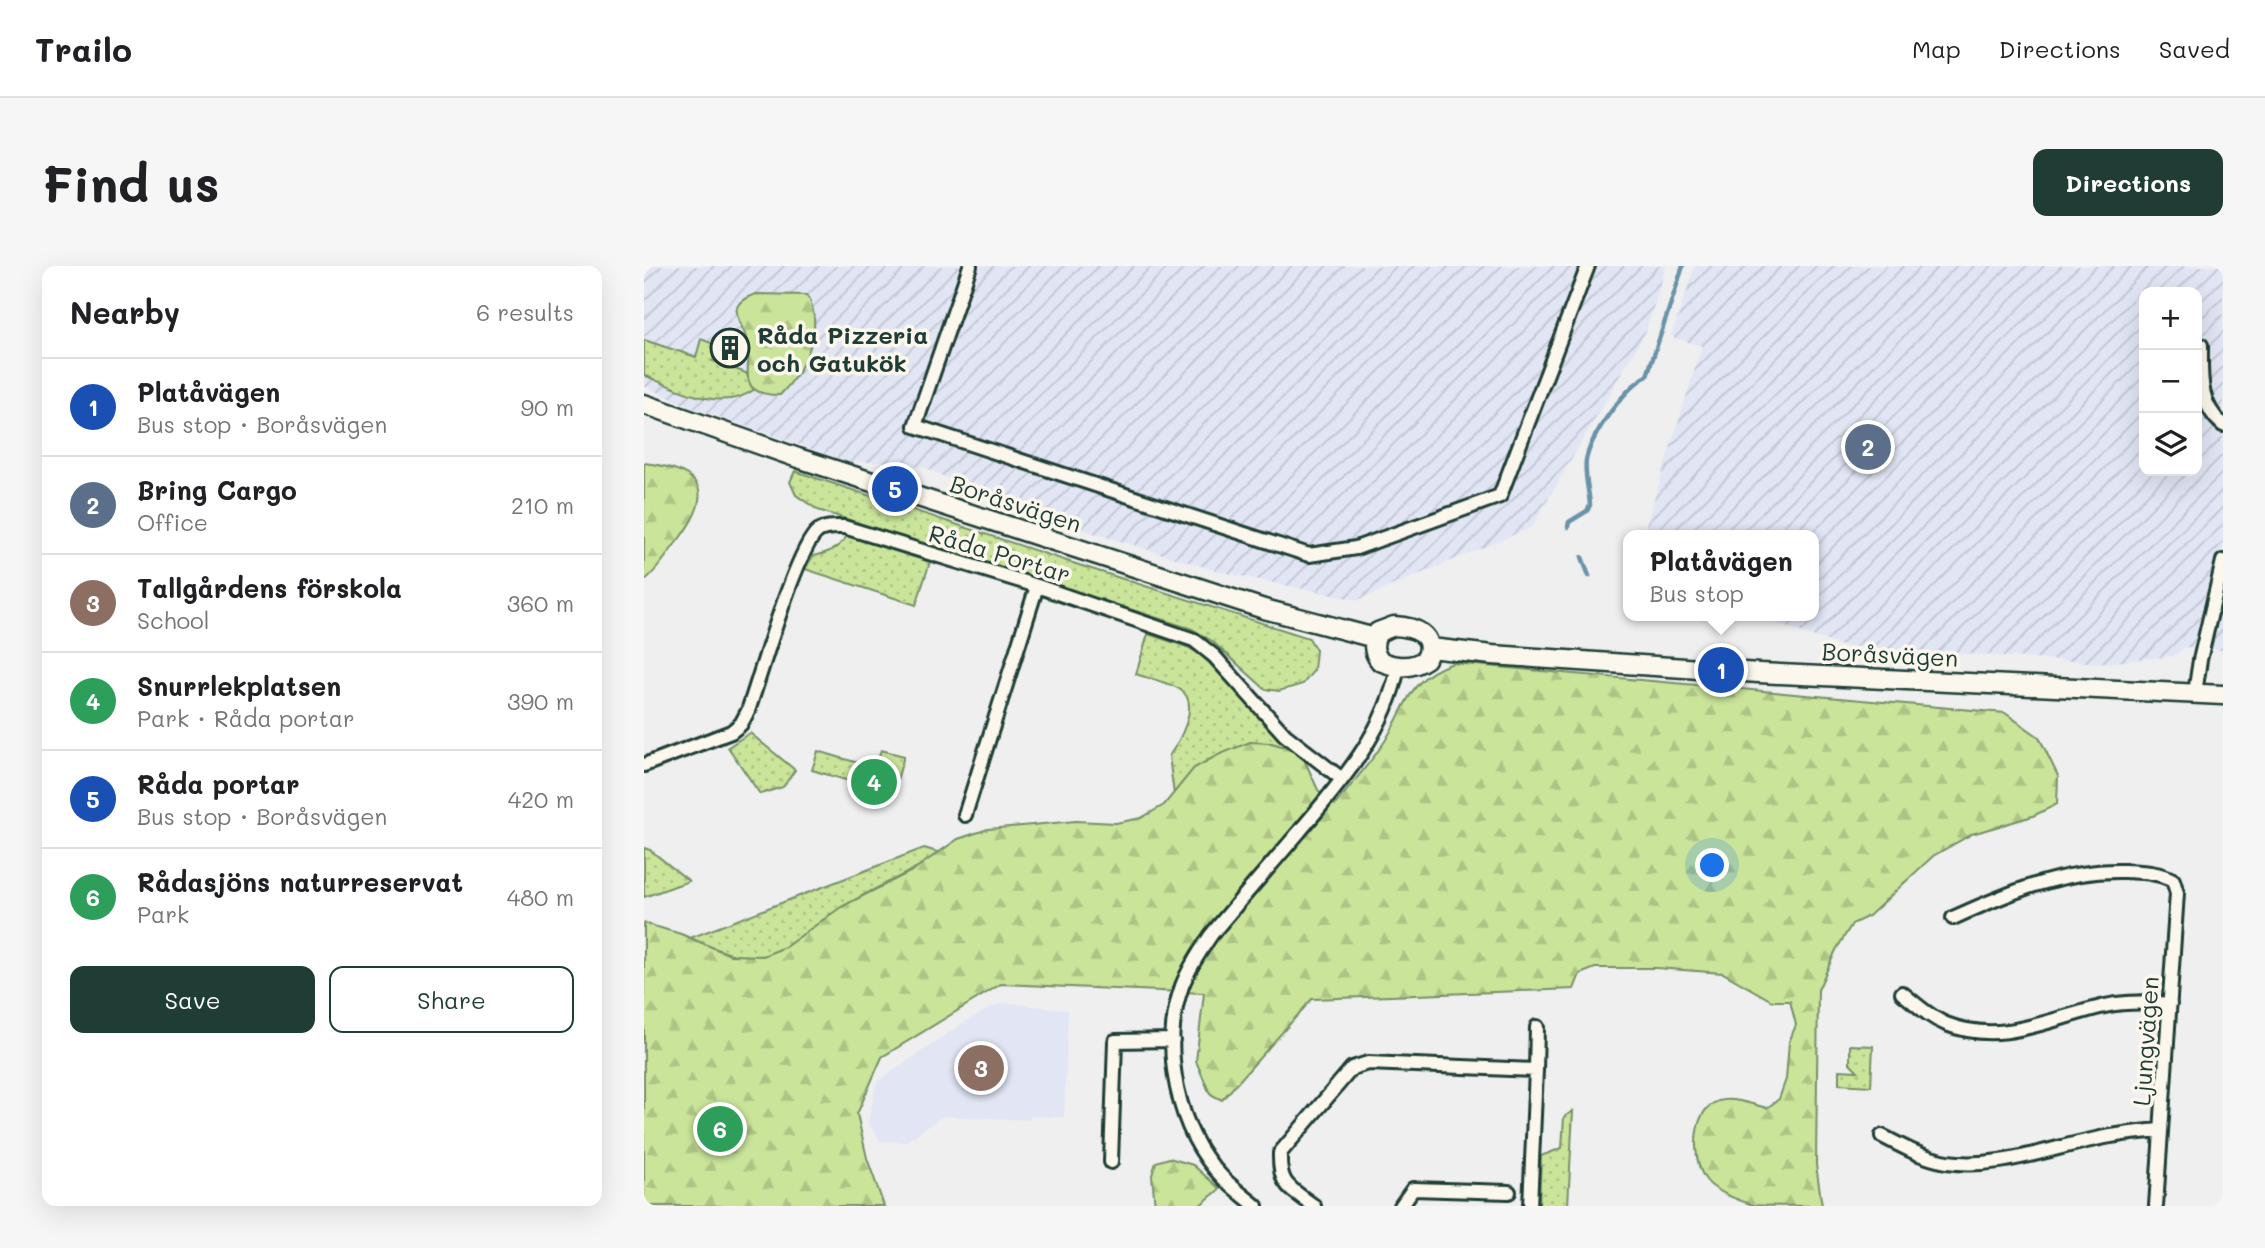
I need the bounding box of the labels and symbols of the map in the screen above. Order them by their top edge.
place label: Råda Pizzeria och Gatukök [757,319,928,378]
building icon: Råda Pizzeria och Gatukök [709,327,751,369]
pin: 2 [1845,421,1891,473]
pin: 5 [872,463,918,515]
street label: Boråsvägen [946,467,1086,539]
street label: Råda Portar [925,517,1075,589]
street label: Boråsvägen [1821,635,1959,673]
pin: 1 [1698,644,1744,696]
pin: 4 [851,756,897,808]
your location [1695,848,1729,882]
street label: Ljungvägen [2125,975,2165,1107]
pin: 3 [958,1042,1004,1094]
pin: 6 [697,1103,743,1155]

